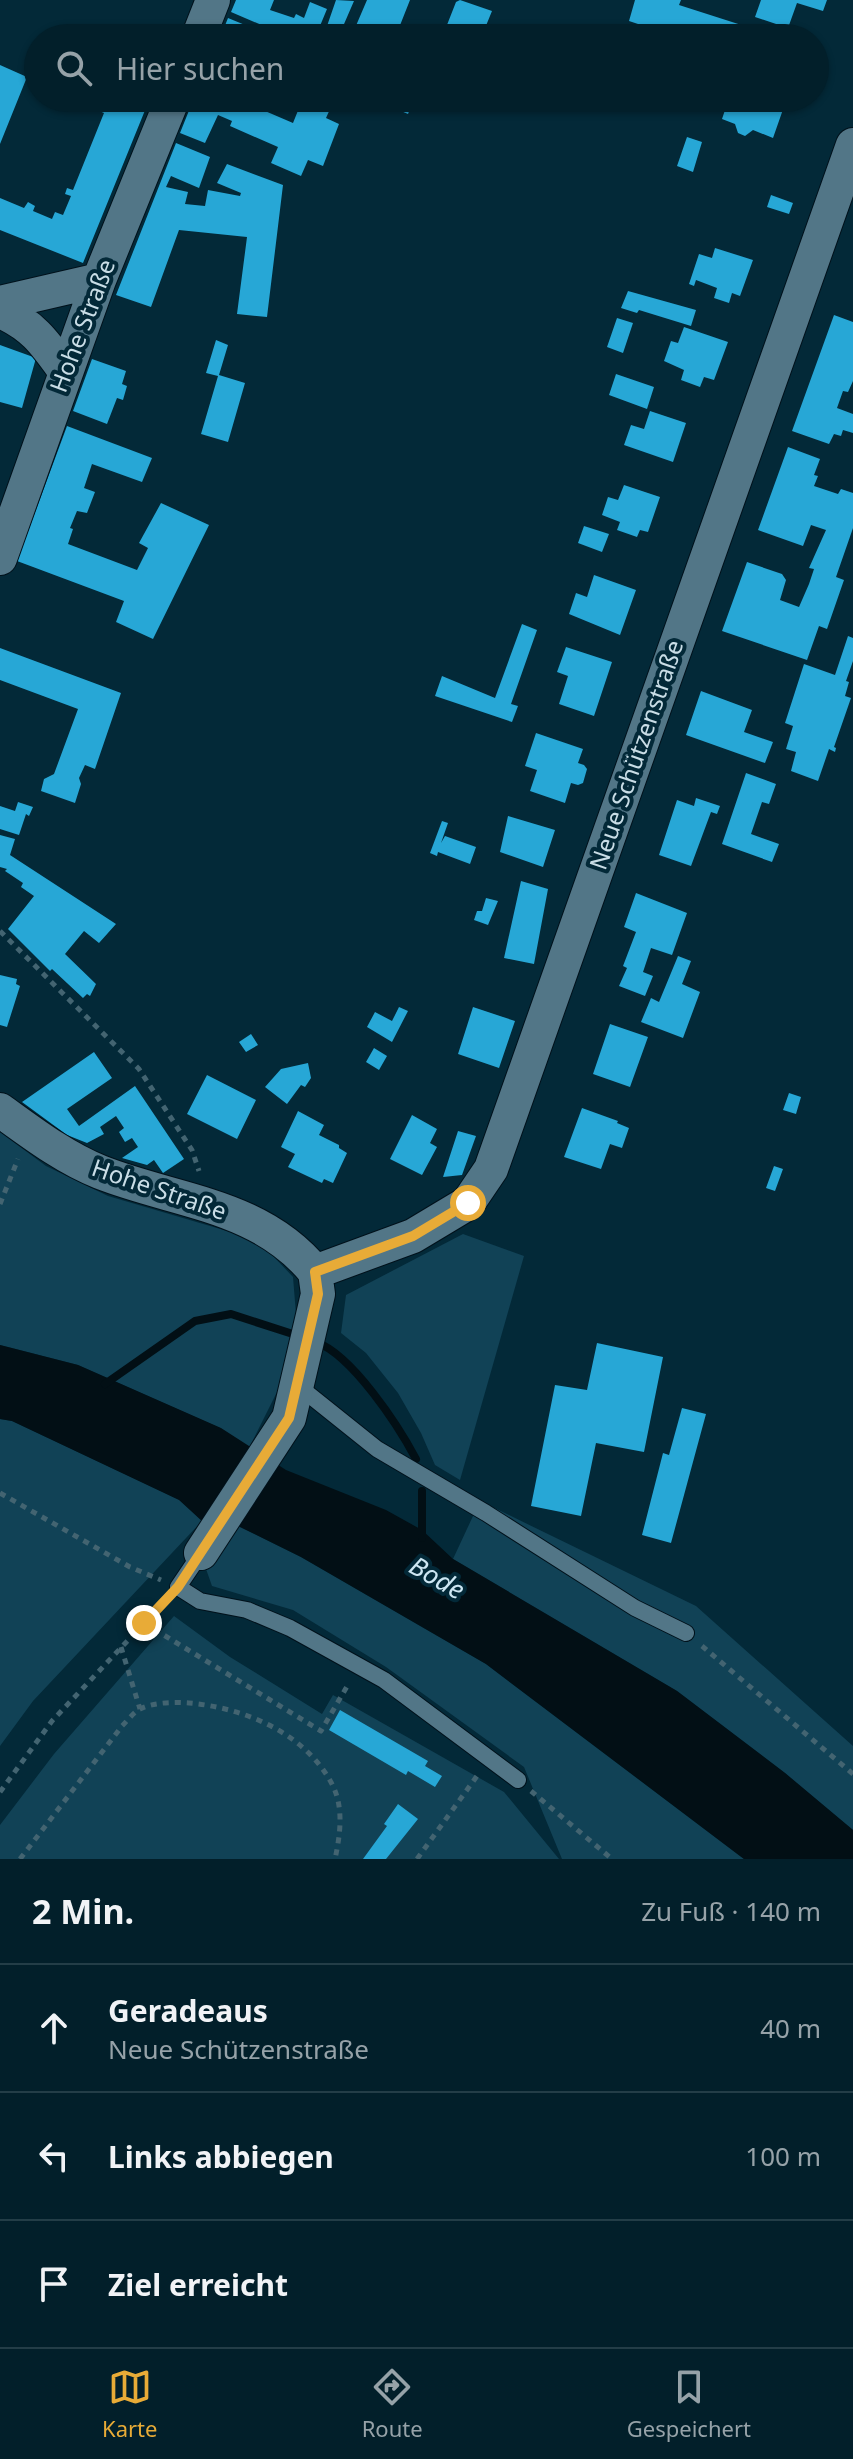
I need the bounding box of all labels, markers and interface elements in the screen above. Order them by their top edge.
search box [24,24,829,112]
icon: search [52,46,96,90]
text: Hier suchen [116,48,284,89]
street label: Hohe Straße [41,254,122,397]
street label: Neue Schützenstraße [581,635,690,874]
street label: Hohe Straße [88,1150,231,1227]
route start [450,1185,486,1221]
water label: Bode [403,1547,472,1607]
route end [126,1605,162,1641]
text: 2 Min. [32,1888,134,1934]
text: Zu Fuß · 140 m [641,1893,821,1929]
text: Geradeaus [108,1990,268,2031]
icon: ahead [32,2006,76,2050]
text: 40 m [760,2010,821,2046]
text: Neue Schützenstraße [108,2031,369,2067]
icon: left [32,2134,76,2178]
text: Links abbiegen [108,2136,334,2177]
text: 100 m [745,2138,821,2174]
icon: arrive [32,2262,76,2306]
text: Ziel erreicht [108,2264,288,2305]
tab: Karte [102,2365,157,2443]
tab: Route [362,2365,423,2443]
tab: Gespeichert [627,2365,751,2443]

